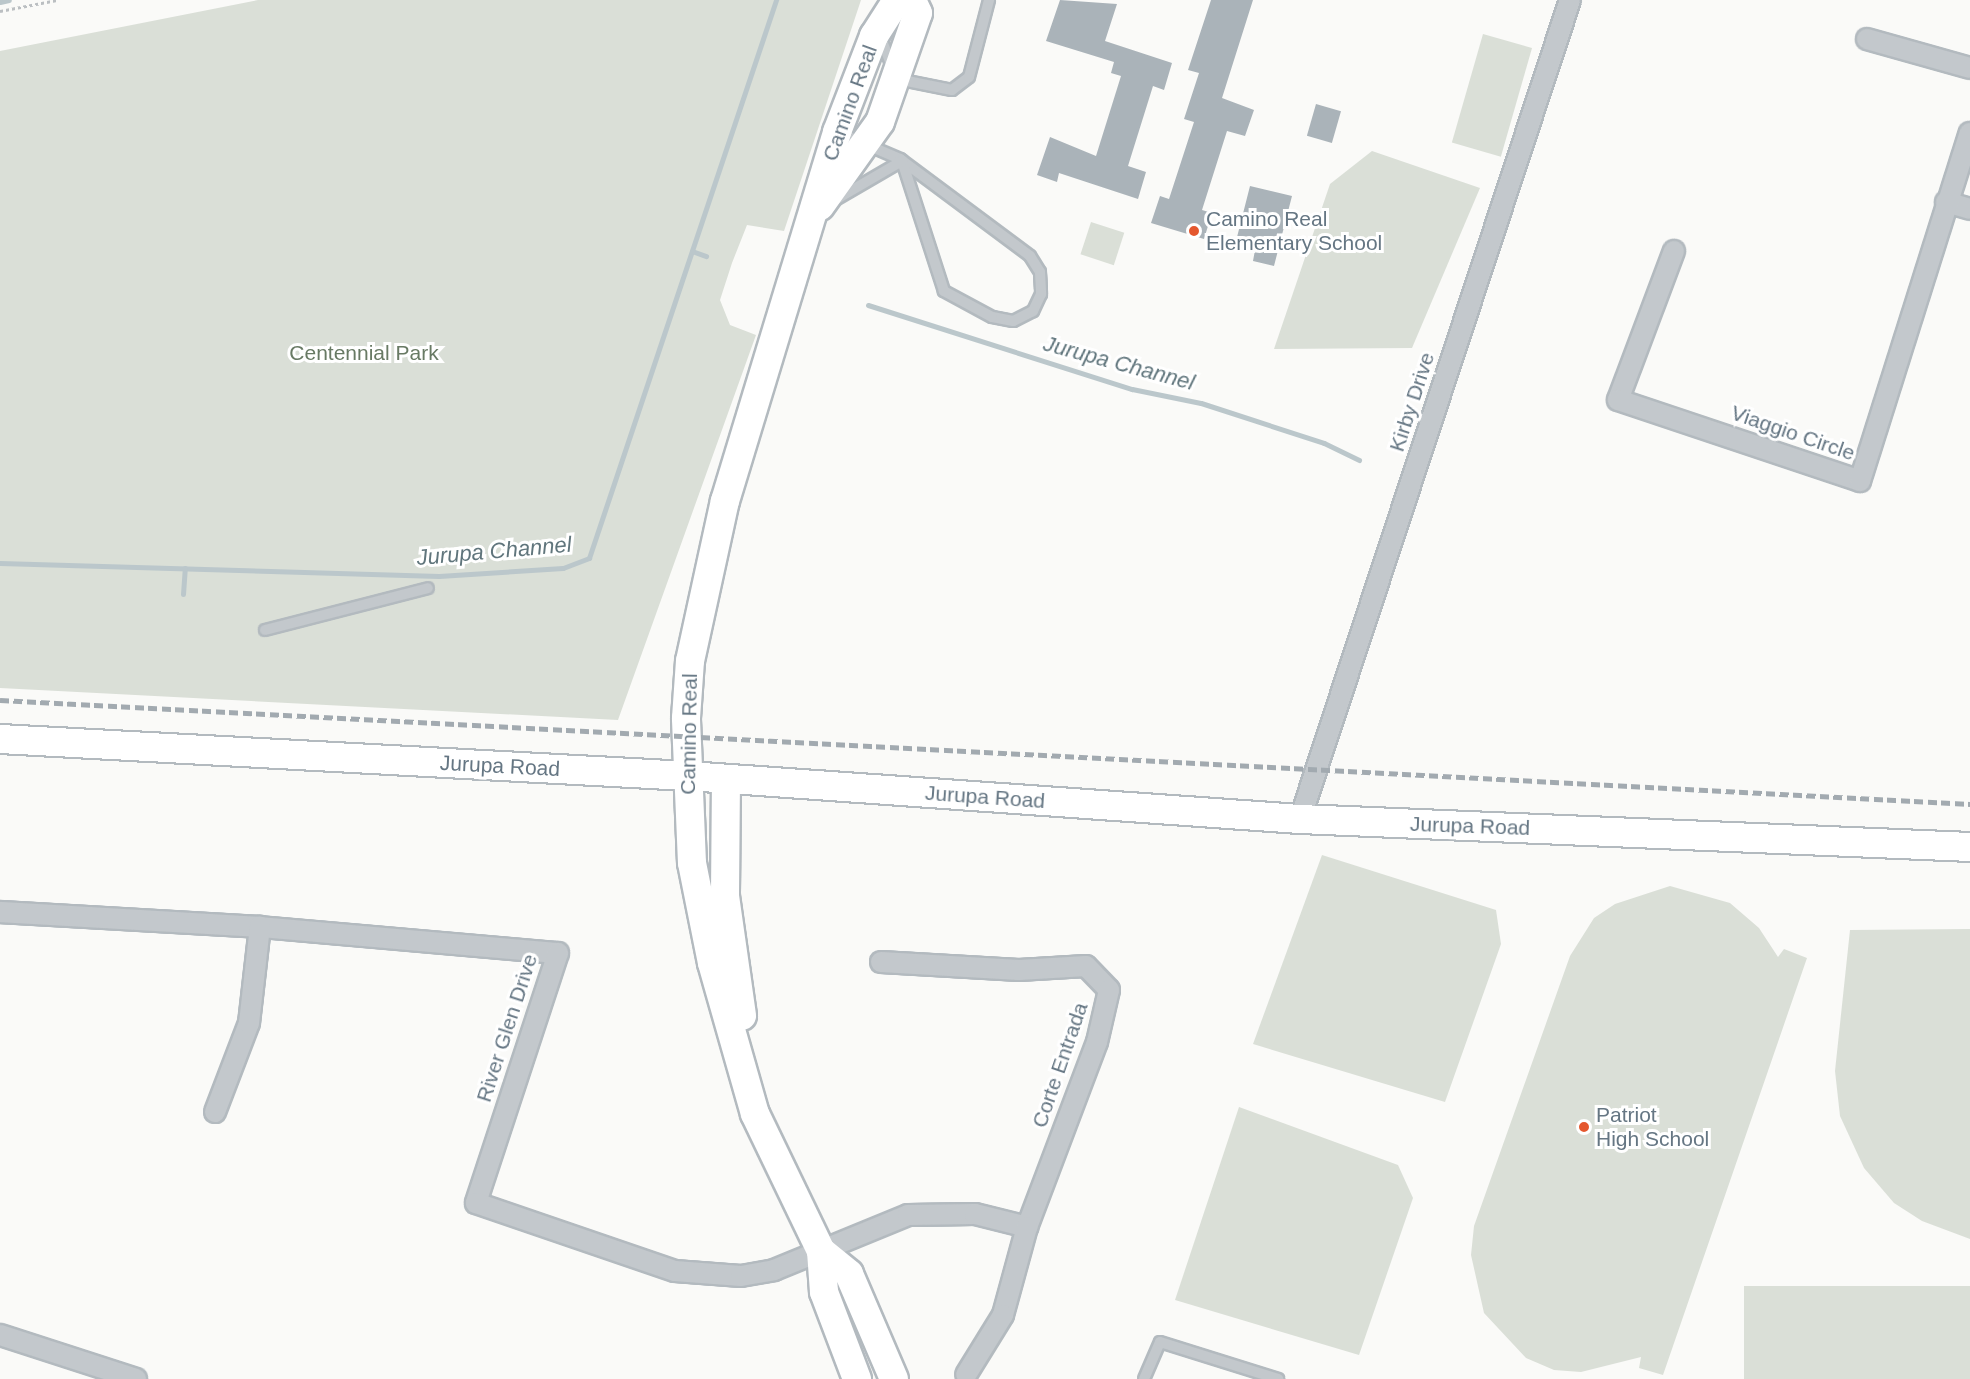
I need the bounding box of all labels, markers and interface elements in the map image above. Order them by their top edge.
street label: Camino Real [817,42,883,164]
place label: Camino Real Elementary School [1206,206,1382,256]
marker: Camino Real Elementary School [1187,224,1201,238]
water label: Jurupa Channel [1041,330,1197,396]
park label: Centennial Park [289,340,439,366]
street label: Kirby Drive [1384,349,1440,455]
street label: Viaggio Circle [1728,400,1858,466]
water label: Jurupa Channel [415,531,573,571]
street label: Camino Real [675,673,703,795]
street label: Jurupa Road [439,750,561,782]
street label: Jurupa Road [924,780,1046,814]
street label: Jurupa Road [1409,811,1531,841]
street label: River Glen Drive [471,951,543,1105]
street label: Corte Entrada [1027,999,1093,1131]
place label: Patriot High School [1596,1102,1709,1152]
marker: Patriot High School [1577,1120,1591,1134]

